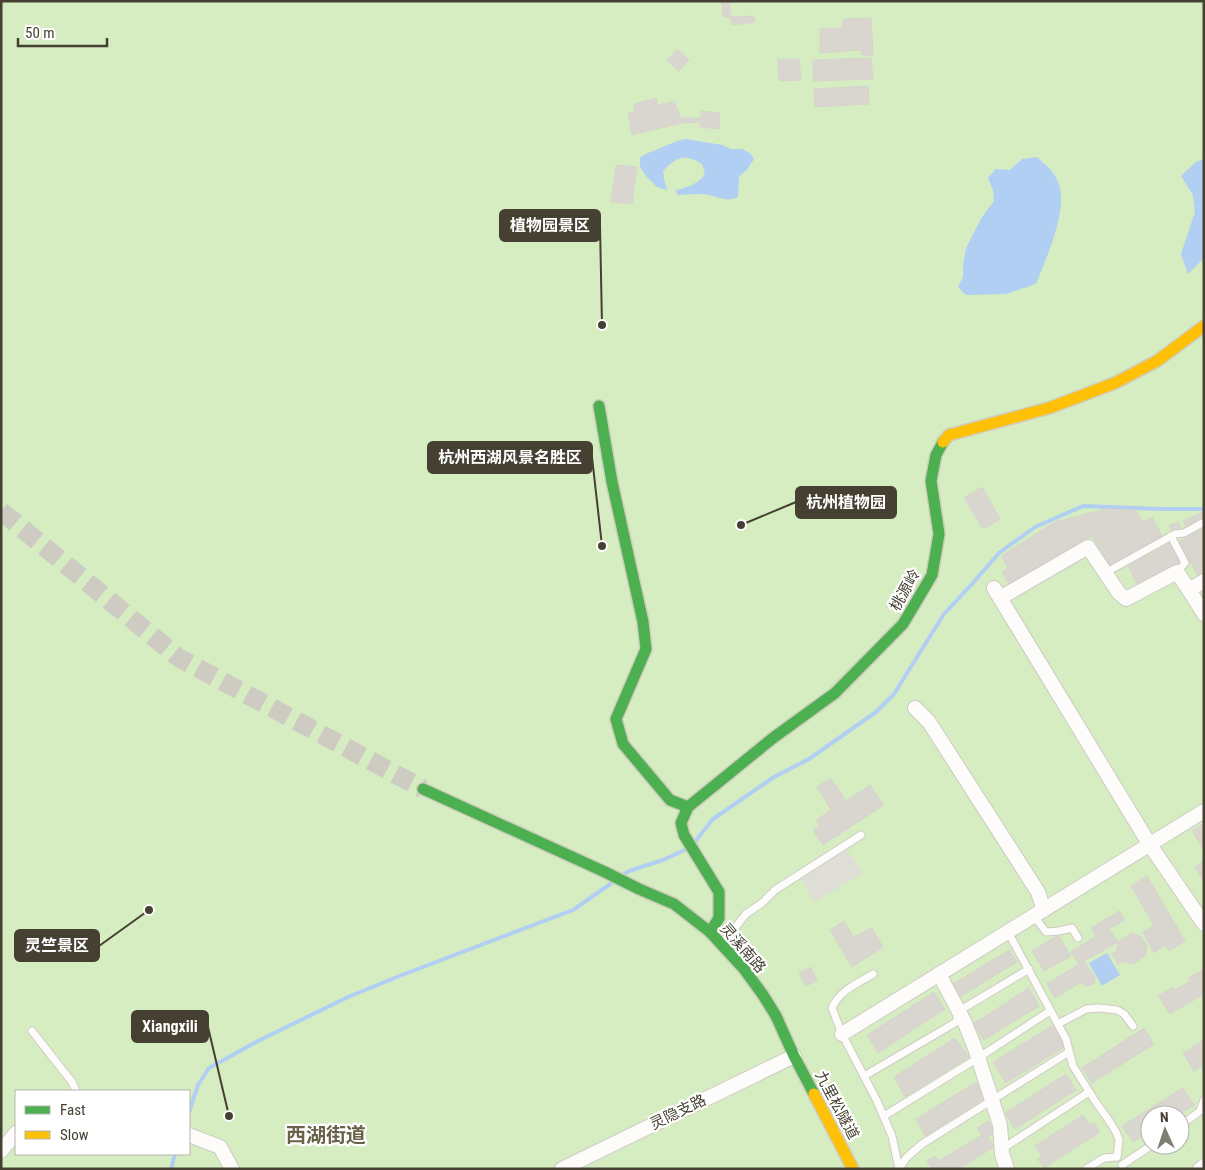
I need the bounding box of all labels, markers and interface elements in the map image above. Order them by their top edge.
scale bar [18,15,106,47]
text: 50 m [25,24,55,42]
callout: 植物园景区 [500,210,600,241]
text: 植物园景区 [510,216,590,235]
callout: 杭州西湖风景名胜区 [428,442,592,473]
text: 杭州西湖风景名胜区 [438,448,582,467]
callout: 杭州植物园 [796,487,896,518]
text: 杭州植物园 [806,493,886,512]
street label: 桃源岭 [886,566,924,614]
street label: 灵溪南路 [717,919,769,977]
callout: 灵竺景区 [15,930,99,961]
text: 灵竺景区 [25,936,89,955]
callout: Xiangxili [132,1011,208,1042]
text: Xiangxili [142,1017,198,1036]
street label: 九里松隧道 [811,1068,863,1142]
legend [15,1090,190,1155]
street label: 灵隐支路 [647,1091,709,1133]
text: Fast [60,1101,85,1119]
north arrow [1140,1105,1190,1155]
text: N [1160,1109,1169,1125]
district label: 西湖街道 [286,1123,366,1147]
text: Slow [60,1126,89,1144]

